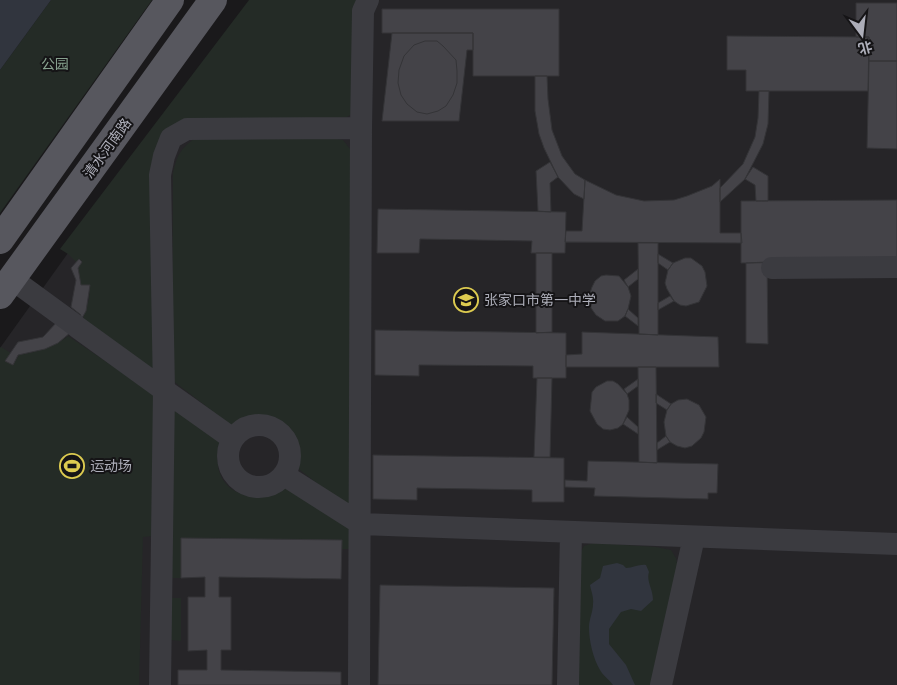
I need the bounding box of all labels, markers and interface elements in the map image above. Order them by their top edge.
north arrow [837,10,887,60]
text: 北 [856,37,874,57]
park label: 公园 [41,56,69,73]
street label: 清水河南路 [80,115,135,182]
school or university icon: 张家口市第一中学 [453,287,479,313]
place label: 张家口市第一中学 [484,292,596,309]
sports icon: 运动场 [59,453,85,479]
place label: 运动场 [90,458,132,475]

